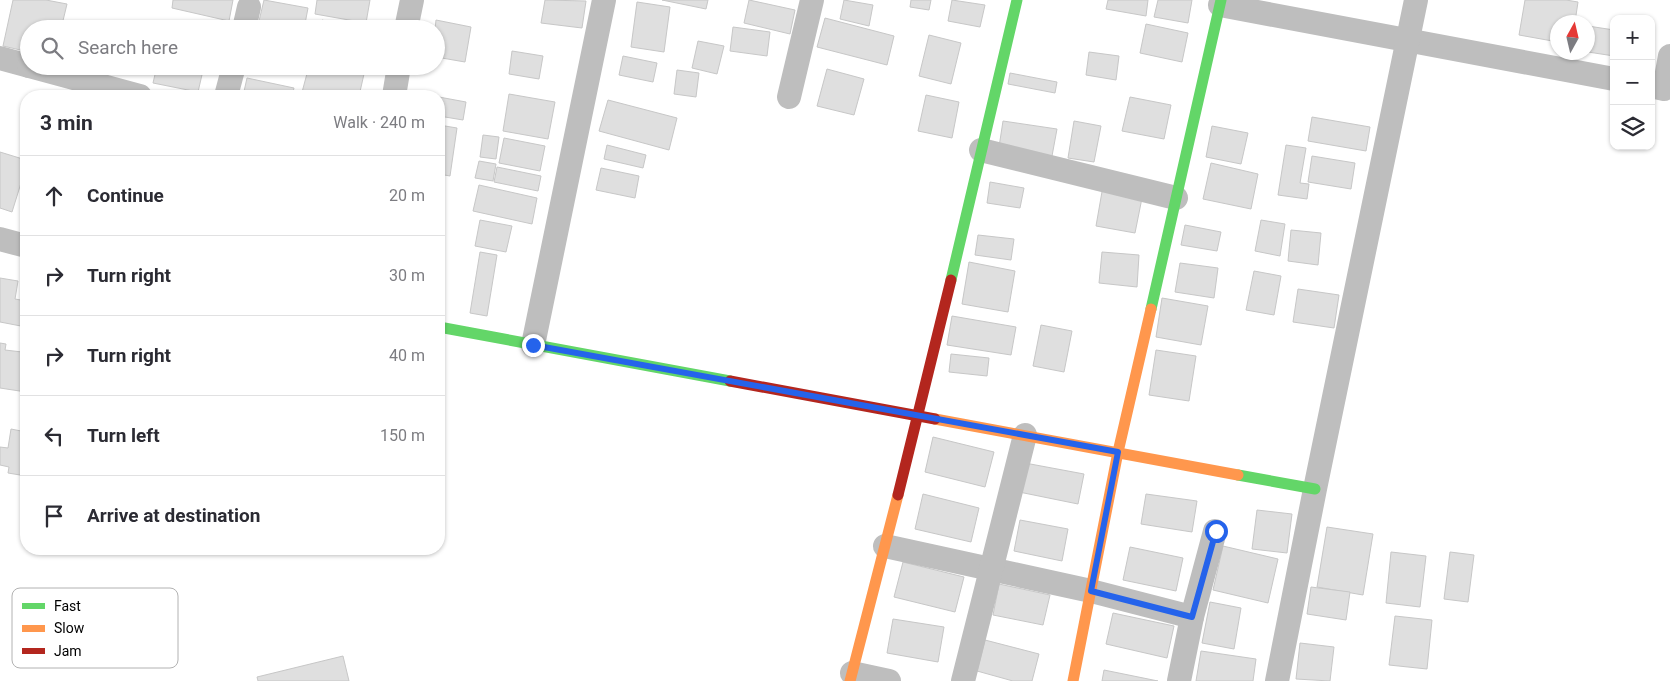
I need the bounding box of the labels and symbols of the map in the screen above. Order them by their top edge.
north arrow [1550,15,1595,60]
route end [522,334,545,357]
route start [1205,520,1228,543]
legend [12,588,178,668]
text: Fast [54,598,81,614]
text: Slow [54,620,85,636]
text: Jam [54,643,82,659]

